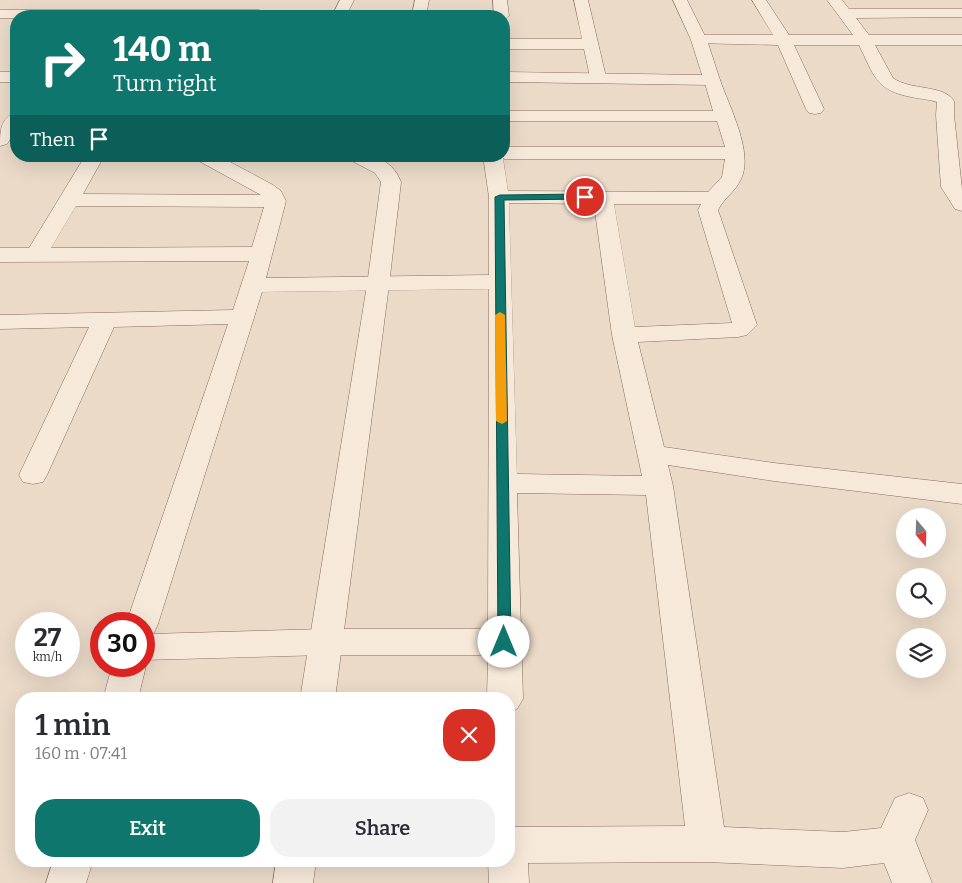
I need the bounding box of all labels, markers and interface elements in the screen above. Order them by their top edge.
text: 140 m [113,28,211,70]
icon: right [30,30,95,95]
text: Turn right [113,70,216,97]
icon: arrive [85,125,113,153]
text: Then [30,128,75,151]
pin [564,176,606,218]
icon: arrive [571,183,599,211]
north arrow [896,508,946,558]
map controls [896,508,946,678]
button: search [896,568,946,618]
speed limit sign: 30 [90,612,155,677]
position arrow [477,615,529,667]
text: 27 [34,623,61,653]
button: layers [896,628,946,678]
text: km/h [33,650,62,664]
text: 1 min [35,707,110,743]
button: close [443,709,495,761]
text: 160 m · 07:41 [35,744,127,763]
button: Exit [35,799,260,857]
button: Share [270,799,495,857]

